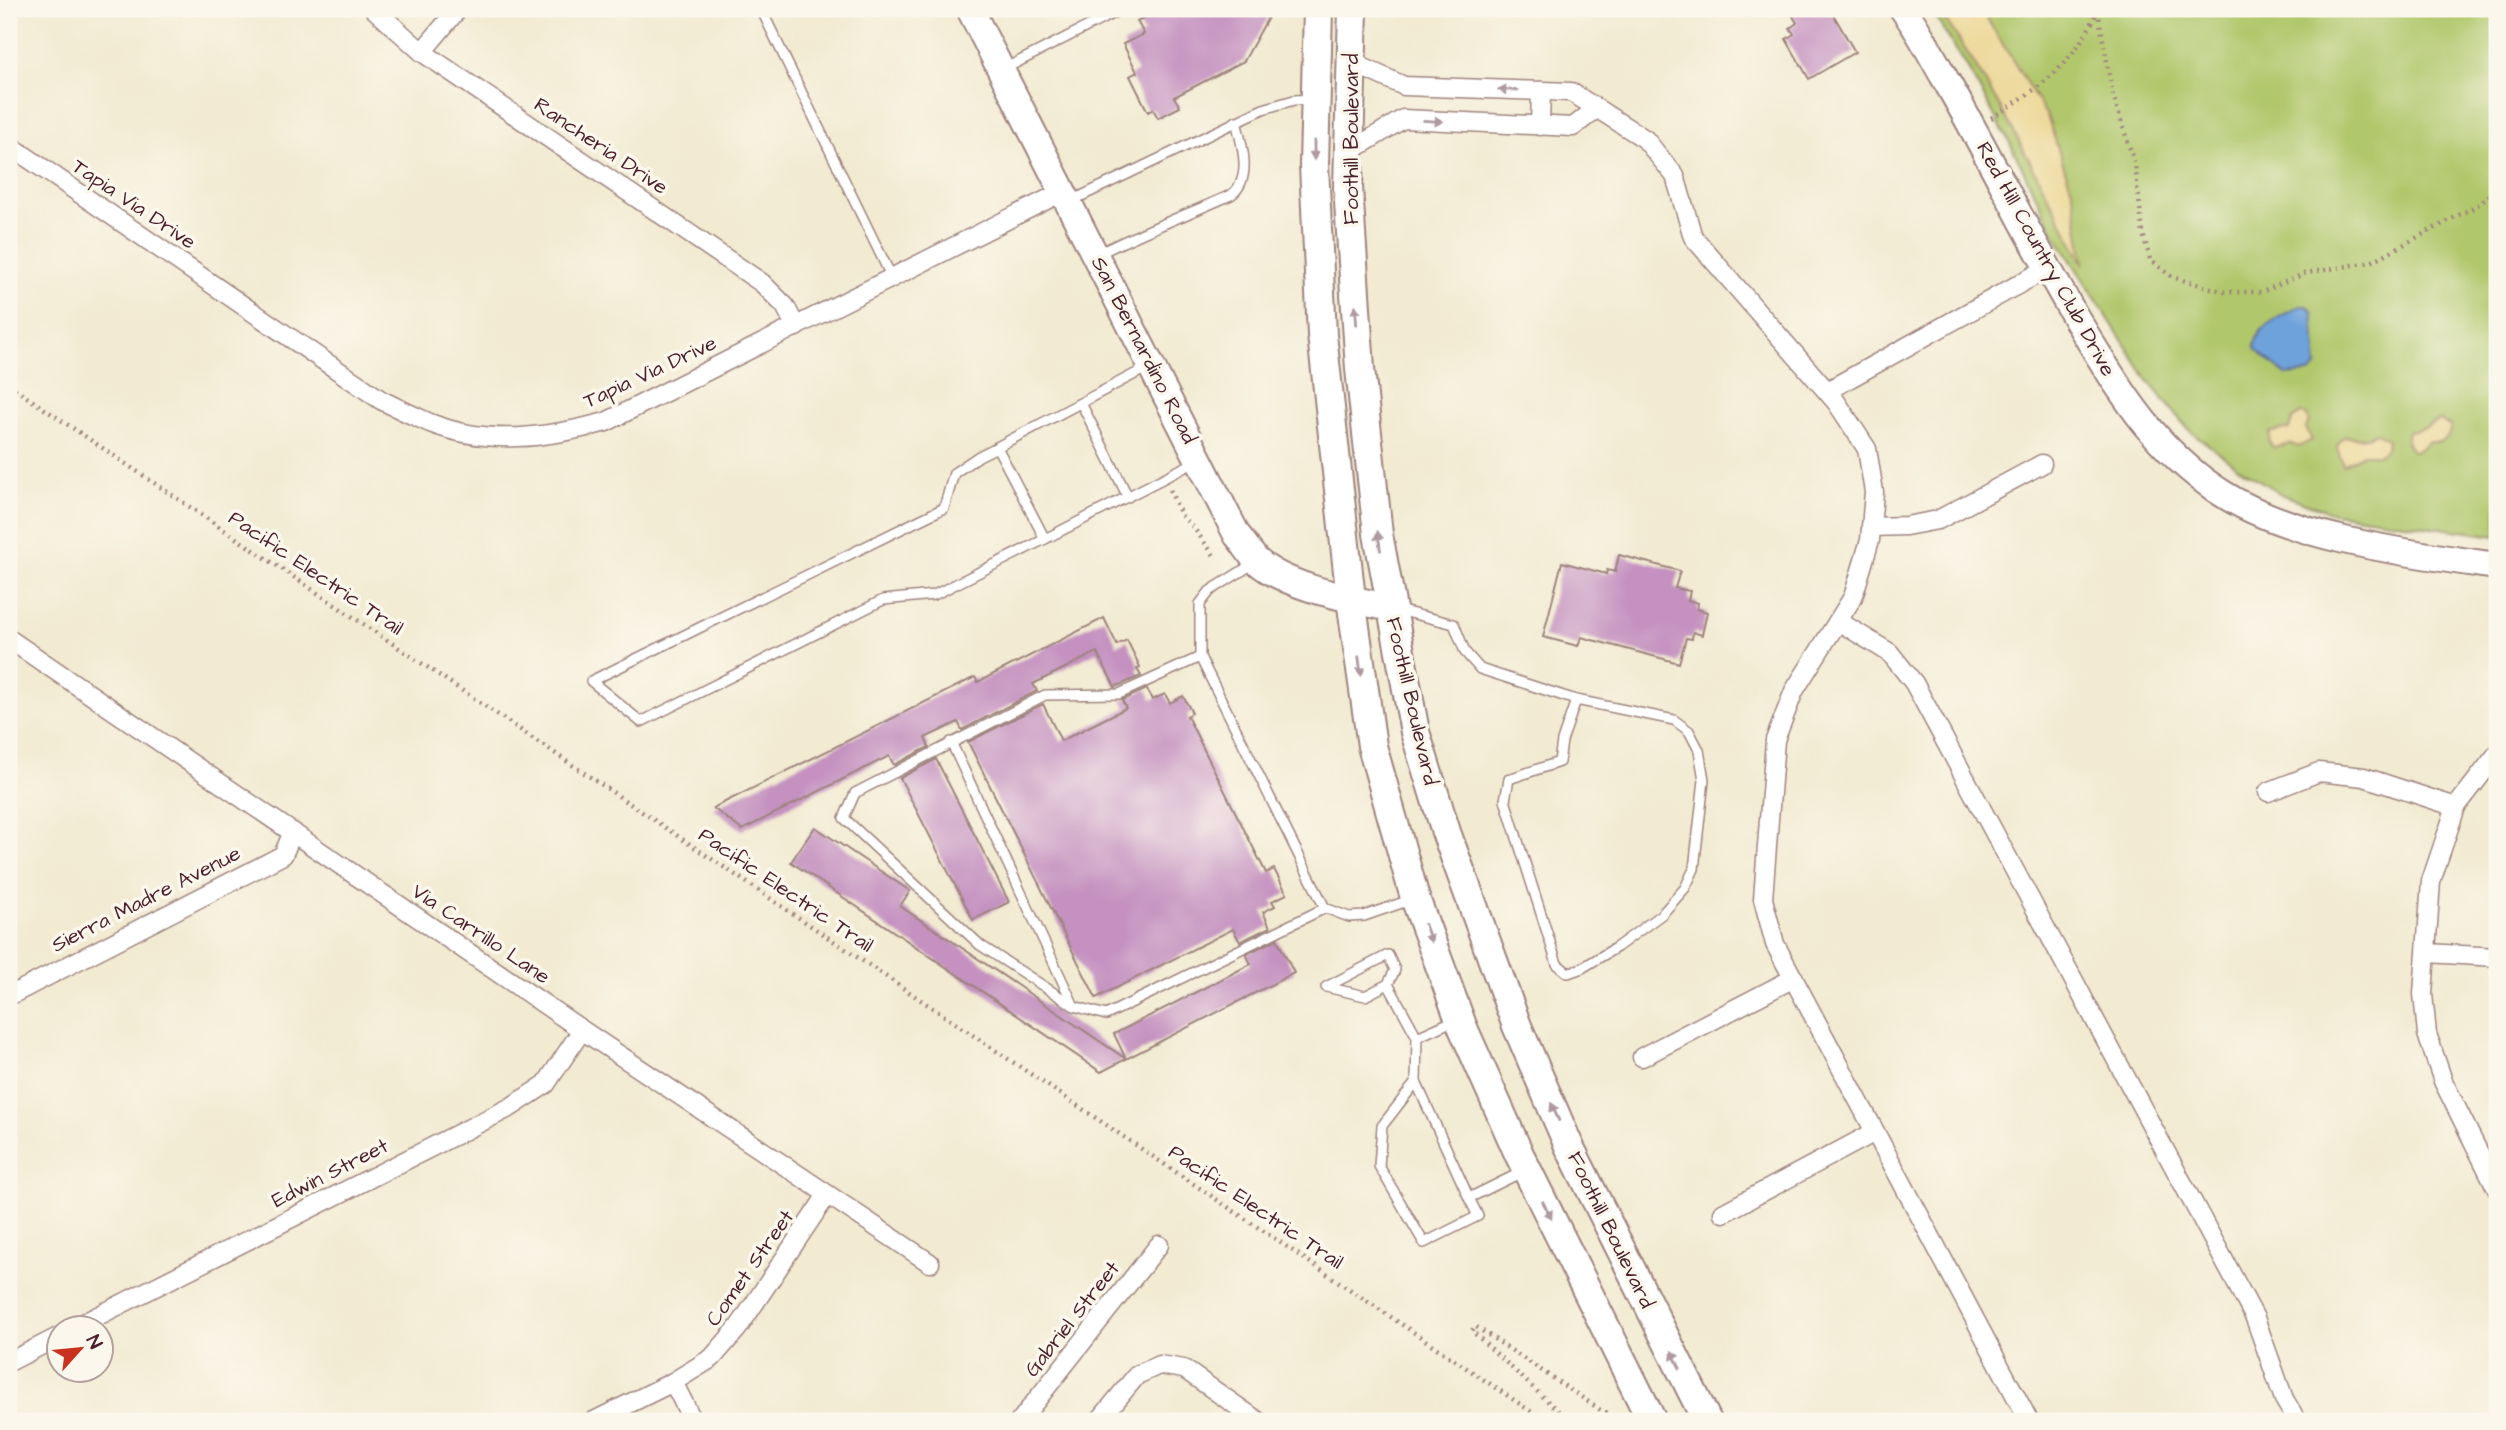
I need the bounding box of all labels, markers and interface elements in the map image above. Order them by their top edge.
street label: Foothill Boulevard [1337,53,1366,225]
one-way arrow [1497,84,1519,96]
street label: Rancheria Drive [528,90,674,202]
one-way arrow [1422,115,1444,126]
street label: Red Hill Country Club Drive [1968,137,2123,382]
one-way arrow [1308,140,1320,162]
street label: Tapia Via Drive [66,152,202,257]
street label: San Bernardino Road [1084,251,1204,449]
one-way arrow [1350,304,1361,326]
street label: Tapia Via Drive [579,328,722,416]
street label: Pacific Electric Trail [223,504,409,642]
one-way arrow [1373,530,1384,552]
street label: Foothill Boulevard [1379,614,1445,788]
one-way arrow [1355,655,1366,677]
street label: Pacific Electric Trail [693,821,879,959]
street label: Sierra Madre Avenue [46,839,246,959]
street label: Via Carrillo Lane [406,877,556,991]
one-way arrow [1423,923,1434,944]
one-way arrow [1549,1101,1560,1122]
street label: Edwin Street [267,1131,394,1215]
street label: Pacific Electric Trail [1163,1138,1349,1276]
street label: Foothill Boulevard [1560,1147,1662,1314]
one-way arrow [1541,1200,1552,1220]
street label: Comet Street [699,1204,801,1332]
street label: Gabriel Street [1018,1255,1127,1383]
north arrow [46,1314,116,1384]
text: N [79,1331,109,1353]
one-way arrow [1671,1350,1682,1370]

